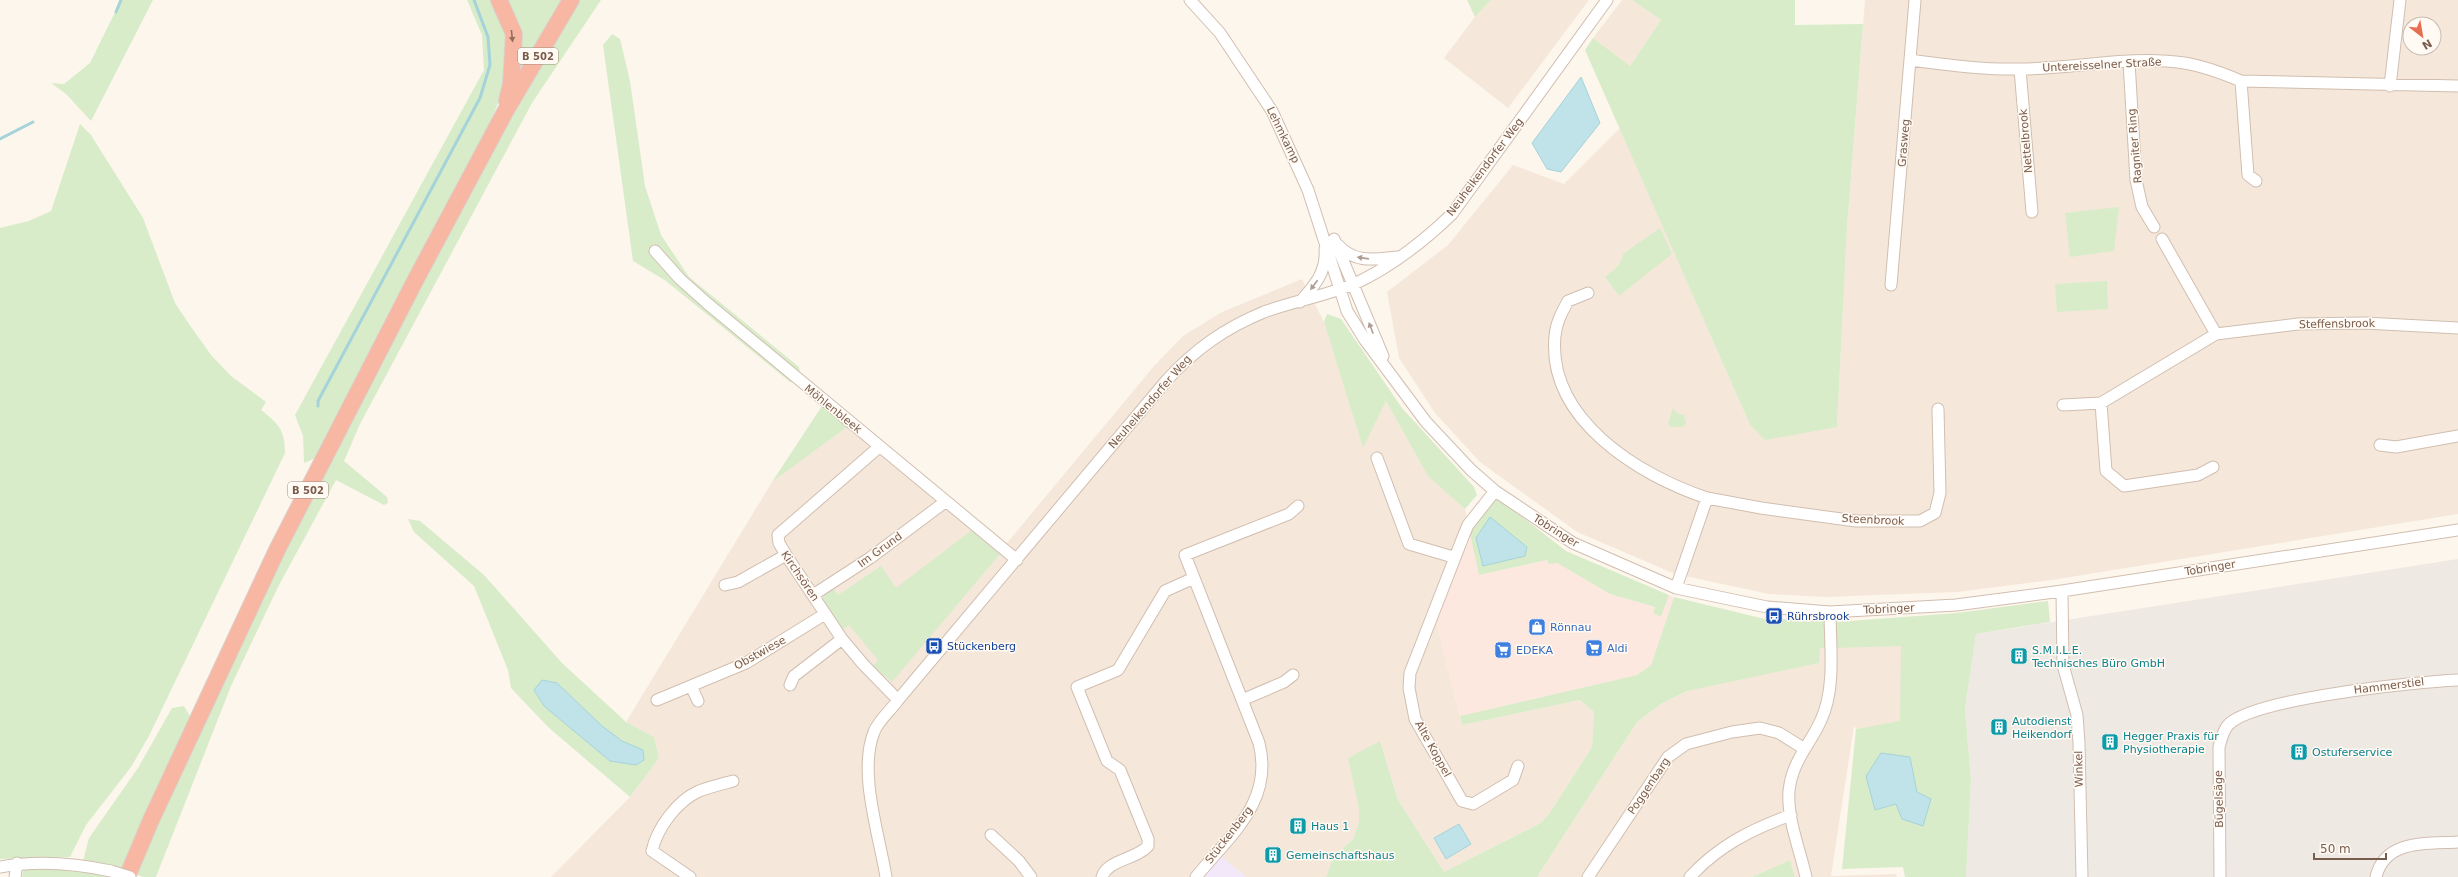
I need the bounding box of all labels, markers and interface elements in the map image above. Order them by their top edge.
north arrow [2402,16,2442,56]
one-way arrow [509,30,516,42]
text: N [2420,36,2434,52]
road number: B 502 [518,48,558,64]
street label: Untereisselner Straße [2042,55,2162,75]
street label: Lehmkamp [1264,105,1302,165]
street label: Nettelbrook [2017,108,2035,174]
street label: Ragniter Ring [2125,108,2145,184]
street label: Neuheikendorfer Weg [1444,115,1526,219]
street label: Grasweg [1895,118,1913,168]
one-way arrow [1357,255,1369,261]
one-way arrow [1310,279,1319,290]
street label: Steffensbrook [2299,317,2376,331]
one-way arrow [1367,322,1373,334]
street label: Neuheikendorfer Weg [1106,353,1194,451]
street label: Möhlenbleek [802,382,865,436]
road number: B 502 [288,482,328,498]
street label: Tobringer [1530,511,1582,550]
street label: Steenbrook [1841,512,1905,528]
street label: Im Grund [855,530,905,570]
street label: Kirchsören [778,548,822,604]
street label: Tobringer [2183,557,2237,579]
street label: Tobringer [1862,601,1915,617]
bus stop icon: Rührsbrook [1764,606,1784,626]
place label: Rührsbrook [1787,610,1850,623]
shop icon: Rönnau [1527,617,1547,637]
place label: Rönnau [1550,621,1592,634]
street label: Obstwiese [732,633,788,673]
bus stop icon: Stückenberg [924,636,944,656]
supermarket icon: Aldi [1584,638,1604,658]
place label: Stückenberg [947,640,1016,653]
supermarket icon: EDEKA [1493,640,1513,660]
place label: Aldi [1607,642,1628,655]
place label: EDEKA [1516,644,1553,657]
place label: S.M.I.L.E. Technisches Büro GmbH [2031,644,2165,670]
building icon: S.M.I.L.E. Technisches Büro GmbH [2009,646,2029,666]
street label: Hammerstiel [2353,675,2425,697]
place label: Autodienst Heikendorf [2012,715,2073,741]
building icon: Autodienst Heikendorf [1989,717,2009,737]
street label: Alte Koppel [1412,719,1454,779]
place label: Hegger Praxis für Physiotherapie [2123,730,2219,756]
building icon: Hegger Praxis für Physiotherapie [2100,732,2120,752]
building icon: Ostuferservice [2289,742,2309,762]
place label: Ostuferservice [2312,746,2392,759]
street label: Winkel [2072,751,2086,787]
street label: Poggenbarg [1625,755,1673,817]
street label: Bügelsäge [2212,770,2226,828]
street label: Stückenberg [1203,804,1255,866]
building icon: Haus 1 [1288,816,1308,836]
place label: Haus 1 [1311,820,1349,833]
scale bar [2314,835,2386,861]
text: 50 m [2320,842,2351,856]
building icon: Gemeinschaftshaus [1263,845,1283,865]
place label: Gemeinschaftshaus [1286,849,1395,862]

